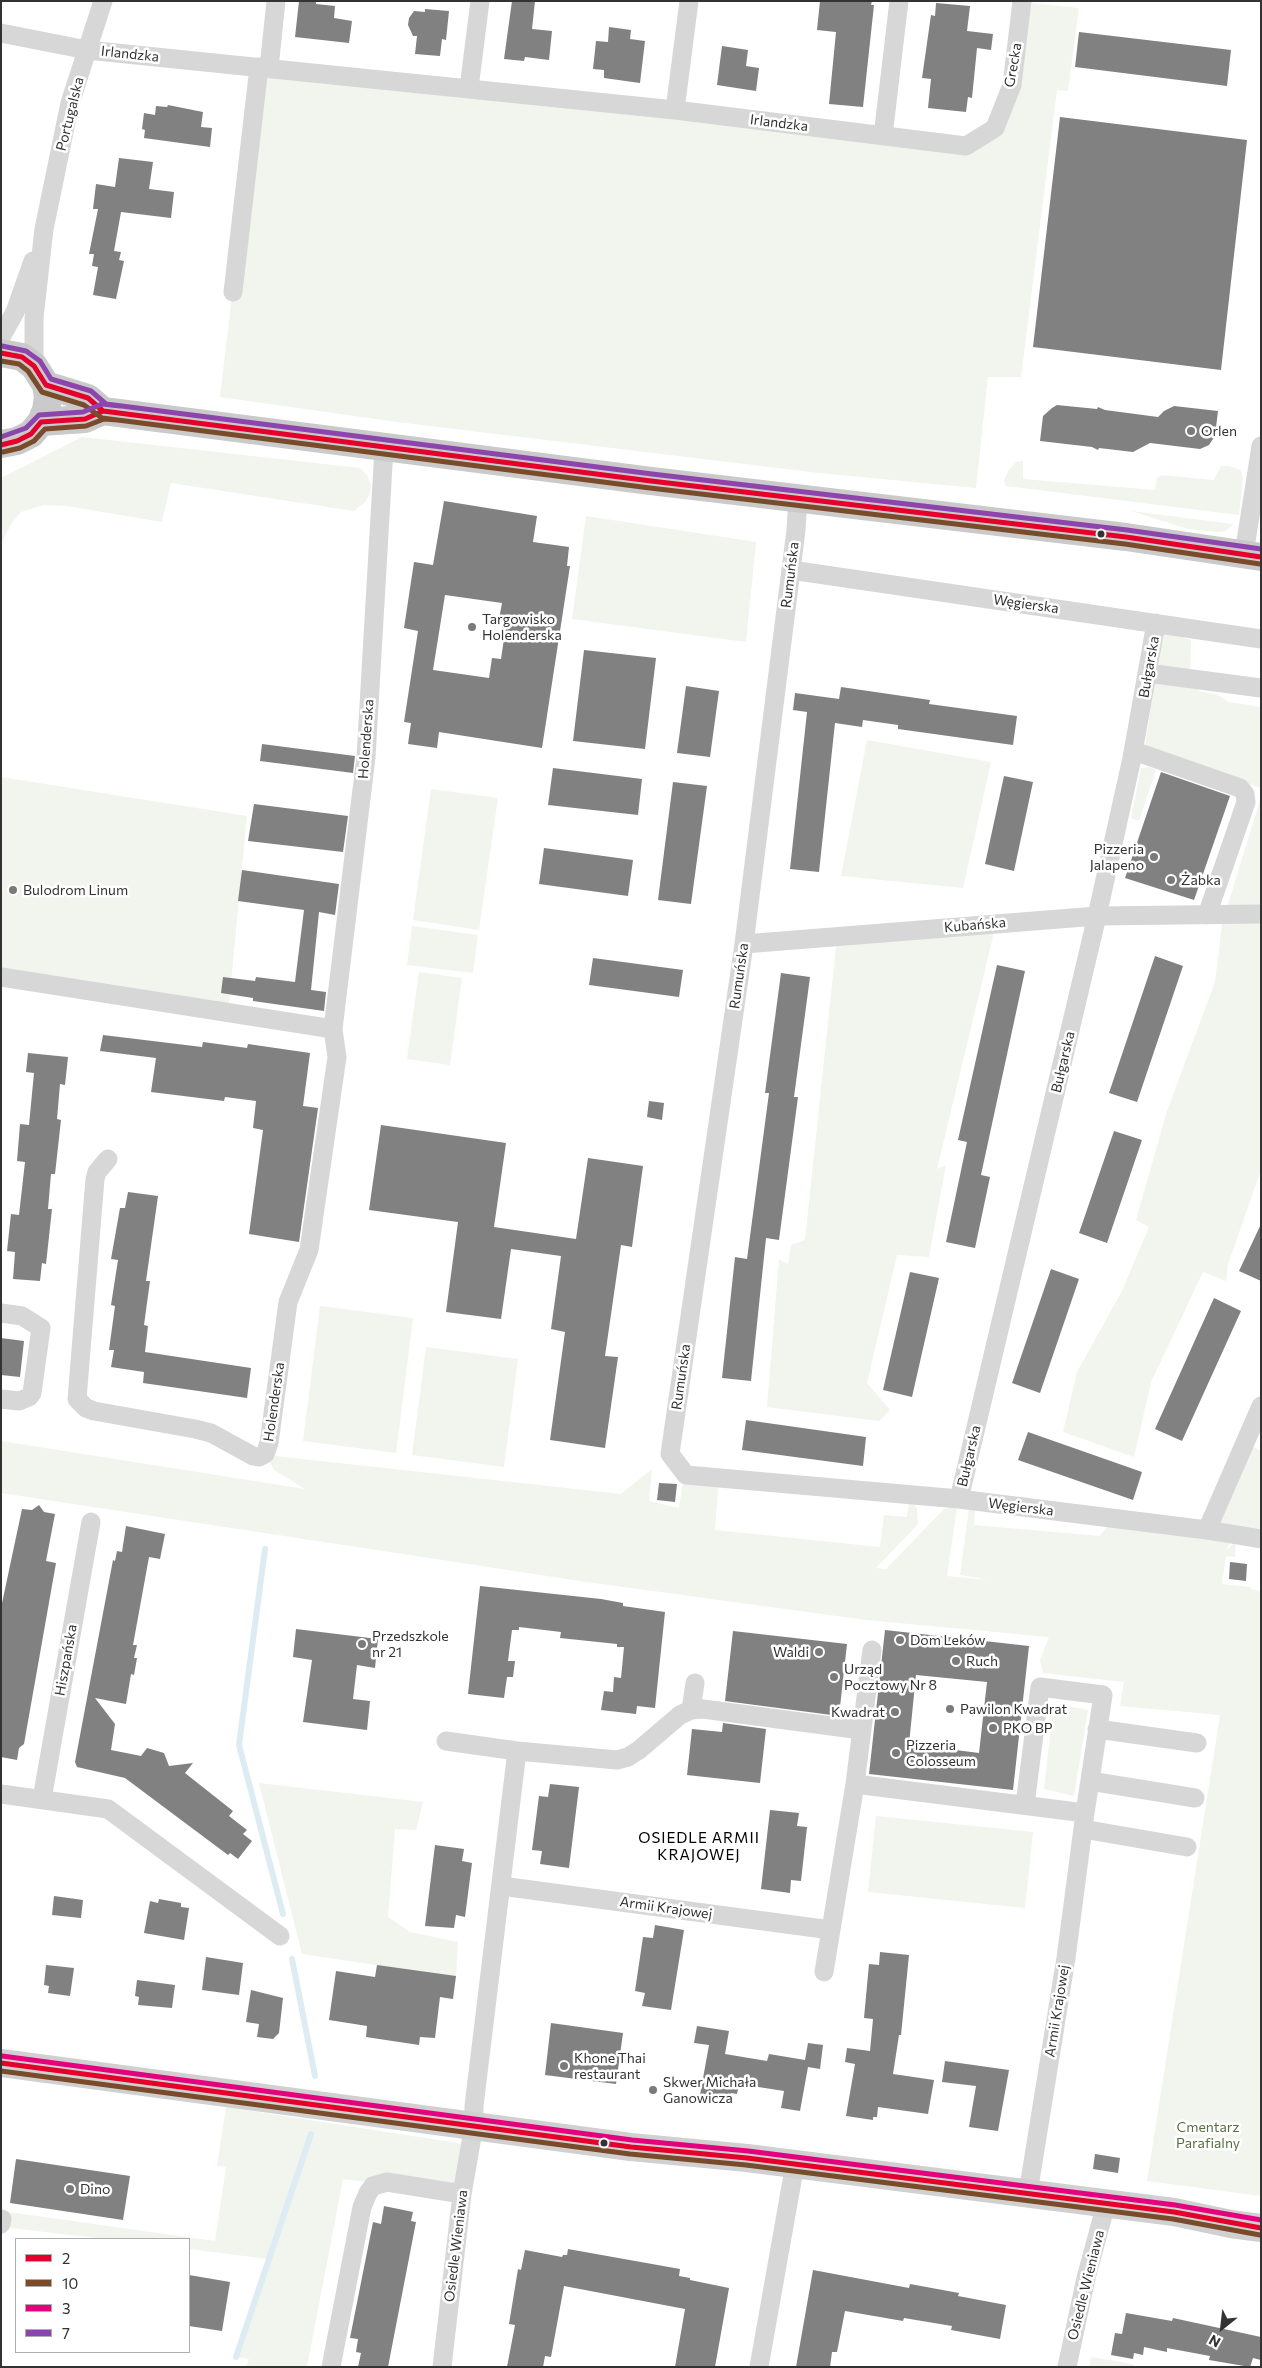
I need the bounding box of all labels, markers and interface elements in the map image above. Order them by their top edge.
street label: Grecka [1001,41,1025,89]
street label: Irlandzka [100,43,160,65]
street label: Portugalska [53,75,87,153]
street label: Irlandzka [749,111,809,135]
place label: Orlen [1201,423,1237,439]
marker: Orlen [1185,425,1197,437]
unlabelled marker [1096,529,1106,539]
street label: Rumuńska [778,541,802,609]
street label: Węgierska [992,591,1060,617]
place label: Targowisko Holenderska [482,611,562,644]
marker: Targowisko Holenderska [466,621,478,633]
street label: Bułgarska [1135,635,1163,699]
street label: Holenderska [355,699,377,779]
place label: Pizzeria Jalapeno [1090,841,1144,874]
marker: Pizzeria Jalapeno [1148,851,1160,863]
place label: Żabka [1181,872,1221,888]
marker: Żabka [1165,874,1177,886]
place label: Bulodrom Linum [23,882,128,898]
marker: Bulodrom Linum [7,884,19,896]
street label: Kubańska [943,914,1007,936]
street label: Rumuńska [726,942,752,1010]
street label: Bułgarska [1048,1030,1078,1094]
street label: Rumuńska [668,1343,694,1411]
street label: Holenderska [260,1361,288,1443]
street label: Bułgarska [954,1424,984,1488]
street label: Węgierska [987,1495,1055,1519]
street label: Hiszpańska [51,1623,81,1697]
place label: Przedszkole nr 21 [372,1628,449,1660]
place label: Dom Leków [910,1632,986,1648]
marker: Dom Leków [894,1634,906,1646]
marker: Przedszkole nr 21 [356,1638,368,1650]
place label: Waldi [773,1644,809,1660]
marker: Waldi [813,1646,825,1658]
place label: Ruch [966,1653,998,1669]
marker: Ruch [950,1655,962,1667]
place label: Urząd Pocztowy Nr 8 [844,1661,937,1694]
marker: Urząd Pocztowy Nr 8 [828,1671,840,1683]
place label: Pawilon Kwadrat [960,1701,1067,1717]
marker: Pawilon Kwadrat [944,1703,956,1715]
place label: Kwadrat [831,1704,885,1720]
marker: Kwadrat [889,1706,901,1718]
place label: PKO BP [1003,1720,1053,1736]
marker: PKO BP [987,1722,999,1734]
place label: Pizzeria Colosseum [906,1737,976,1770]
marker: Pizzeria Colosseum [890,1747,902,1759]
district label: OSIEDLE ARMII KRAJOWEJ [637,1829,761,1864]
street label: Armii Krajowej [619,1893,713,1923]
street label: Armii Krajowej [1041,1964,1073,2058]
place label: Khone Thai restaurant [574,2050,646,2082]
marker: Khone Thai restaurant [558,2060,570,2072]
place label: Skwer Michała Ganowicza [663,2074,756,2106]
marker: Skwer Michała Ganowicza [647,2084,659,2096]
park label: Cmentarz Parafialny [1176,2119,1240,2152]
unlabelled marker [599,2138,609,2148]
place label: Dino [80,2181,110,2197]
marker: Dino [64,2183,76,2195]
street label: Osiedle Wieniawa [441,2189,471,2303]
street label: Osiedle Wieniawa [1064,2228,1108,2342]
legend [15,2238,190,2353]
text: 2 [62,2249,70,2267]
text: 10 [62,2274,78,2292]
text: 3 [62,2299,71,2317]
north arrow [1197,2303,1247,2353]
text: 7 [62,2324,70,2342]
text: N [1206,2332,1223,2352]

